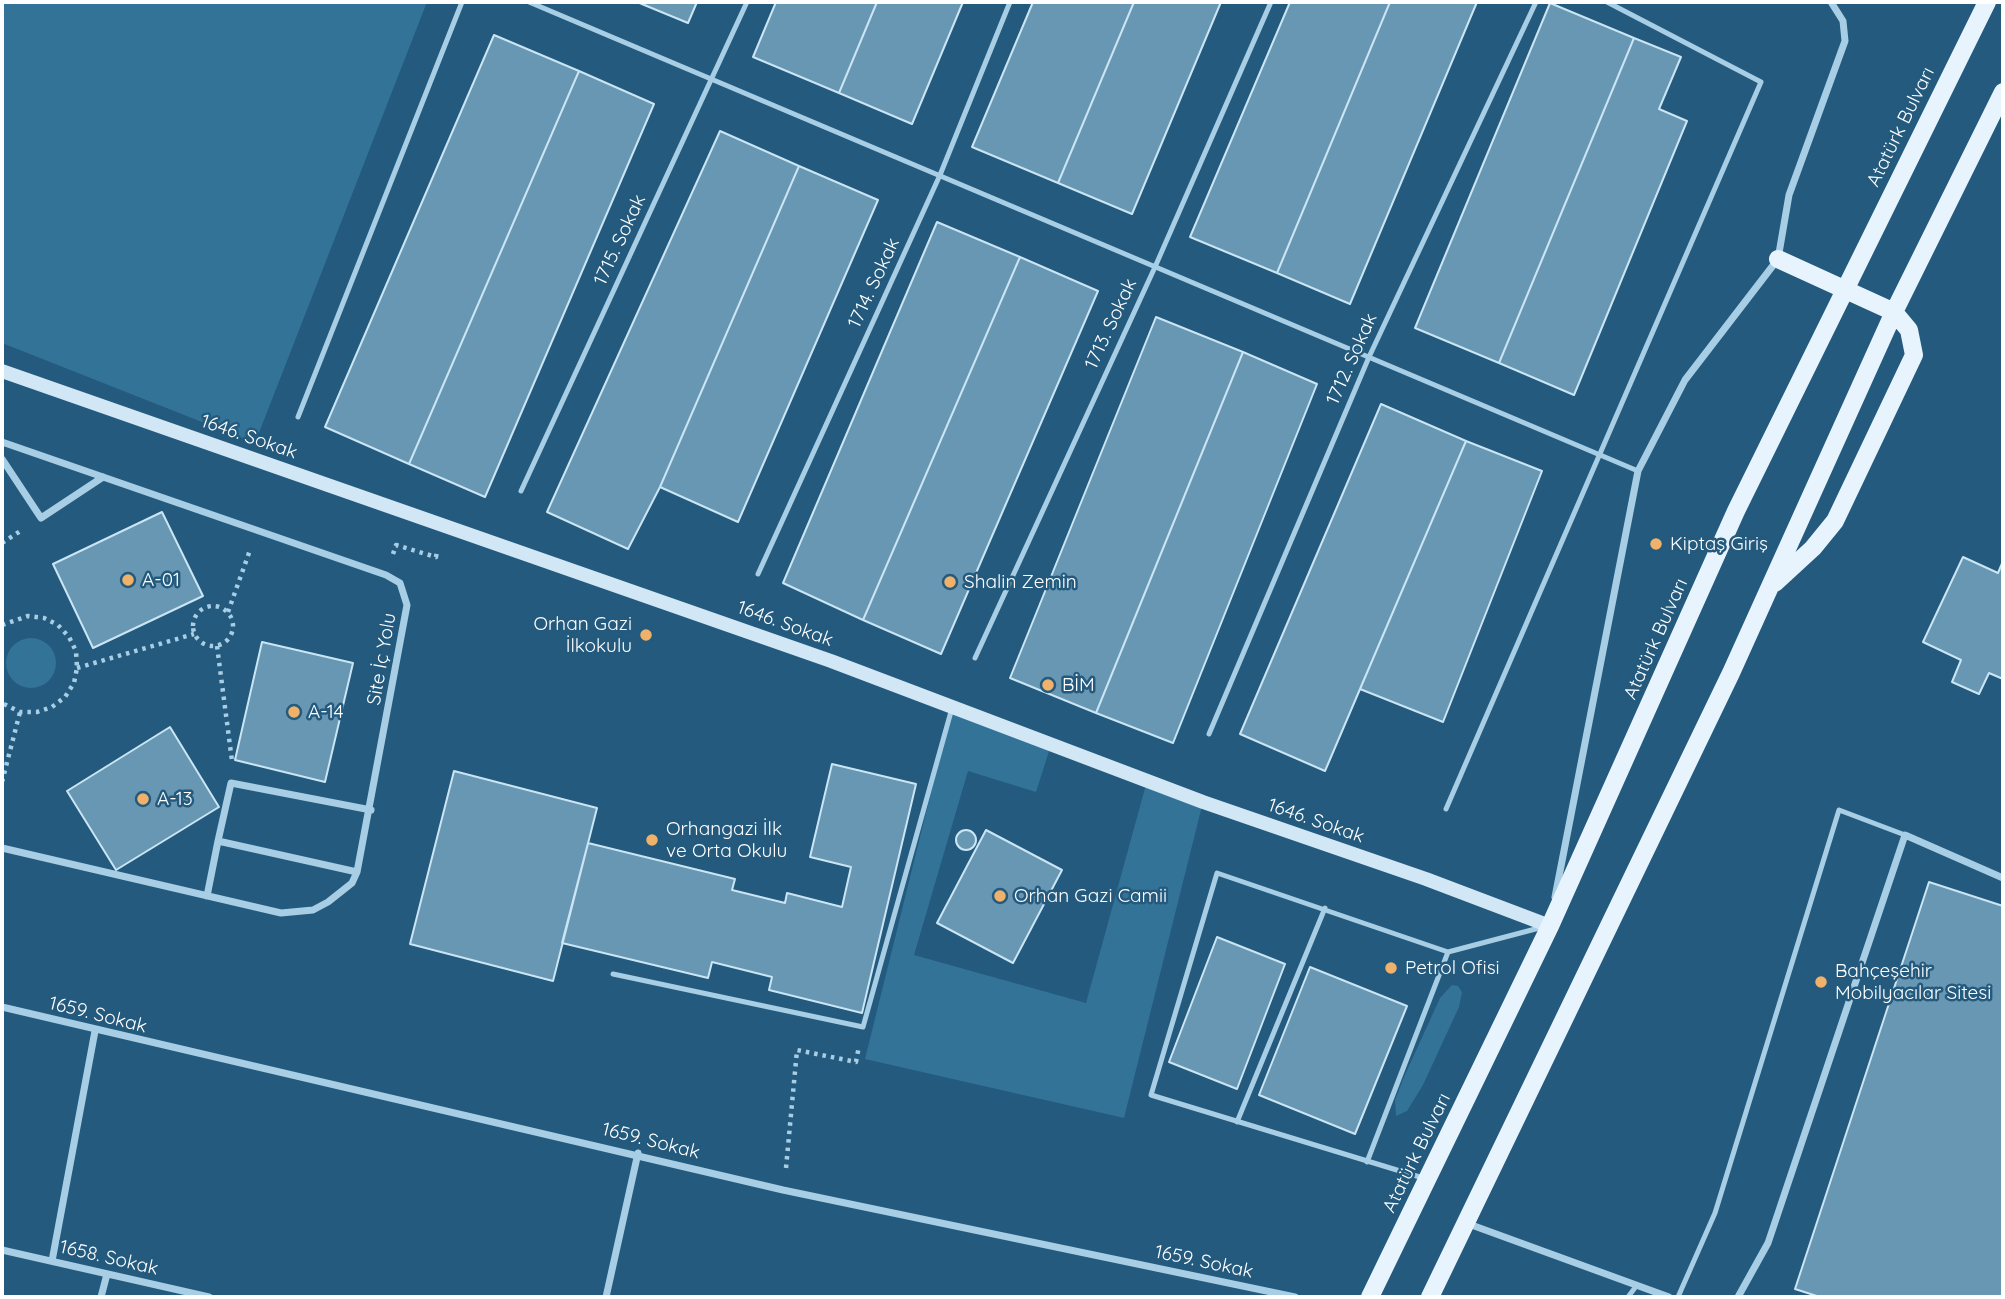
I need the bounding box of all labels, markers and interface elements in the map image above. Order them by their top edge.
street label: Atatürk Bulvarı [1862,64,1940,190]
street label: 1715. Sokak [589,191,651,289]
street label: 1714. Sokak [843,234,905,332]
street label: 1713. Sokak [1080,275,1142,373]
street label: 1712. Sokak [1322,310,1382,408]
street label: 1646. Sokak [198,410,300,464]
place label: Kiptaş Giriş [1670,533,1768,555]
marker: Kiptaş Giriş [1648,536,1664,552]
place label: A-01 [142,569,180,591]
place label: Shalin Zemin [964,571,1077,593]
marker: A-01 [120,572,136,588]
marker: Shalin Zemin [942,574,958,590]
street label: Atatürk Bulvarı [1619,575,1693,703]
street label: 1646. Sokak [734,596,836,652]
street label: Site İç Yolu [363,611,401,707]
place label: Orhan Gazi İlkokulu [534,613,632,657]
marker: Orhan Gazi İlkokulu [638,627,654,643]
place label: BİM [1062,674,1095,696]
marker: BİM [1040,677,1056,693]
place label: A-14 [308,701,344,723]
marker: A-14 [286,704,302,720]
place label: A-13 [157,788,193,810]
marker: A-13 [135,791,151,807]
street label: 1646. Sokak [1265,794,1367,848]
place label: Orhangazi İlk ve Orta Okulu [666,818,787,862]
marker: Orhangazi İlk ve Orta Okulu [644,832,660,848]
place label: Orhan Gazi Camii [1014,885,1167,907]
marker: Orhan Gazi Camii [992,888,1008,904]
place label: Petrol Ofisi [1405,957,1500,979]
marker: Petrol Ofisi [1383,960,1399,976]
place label: Bahçeşehir Mobilyacılar Sitesi [1835,960,1991,1004]
marker: Bahçeşehir Mobilyacılar Sitesi [1813,974,1829,990]
street label: 1659. Sokak [47,992,149,1038]
street label: Atatürk Bulvarı [1378,1090,1456,1216]
street label: 1659. Sokak [600,1118,702,1164]
street label: 1658. Sokak [58,1236,160,1280]
street label: 1659. Sokak [1153,1240,1255,1284]

